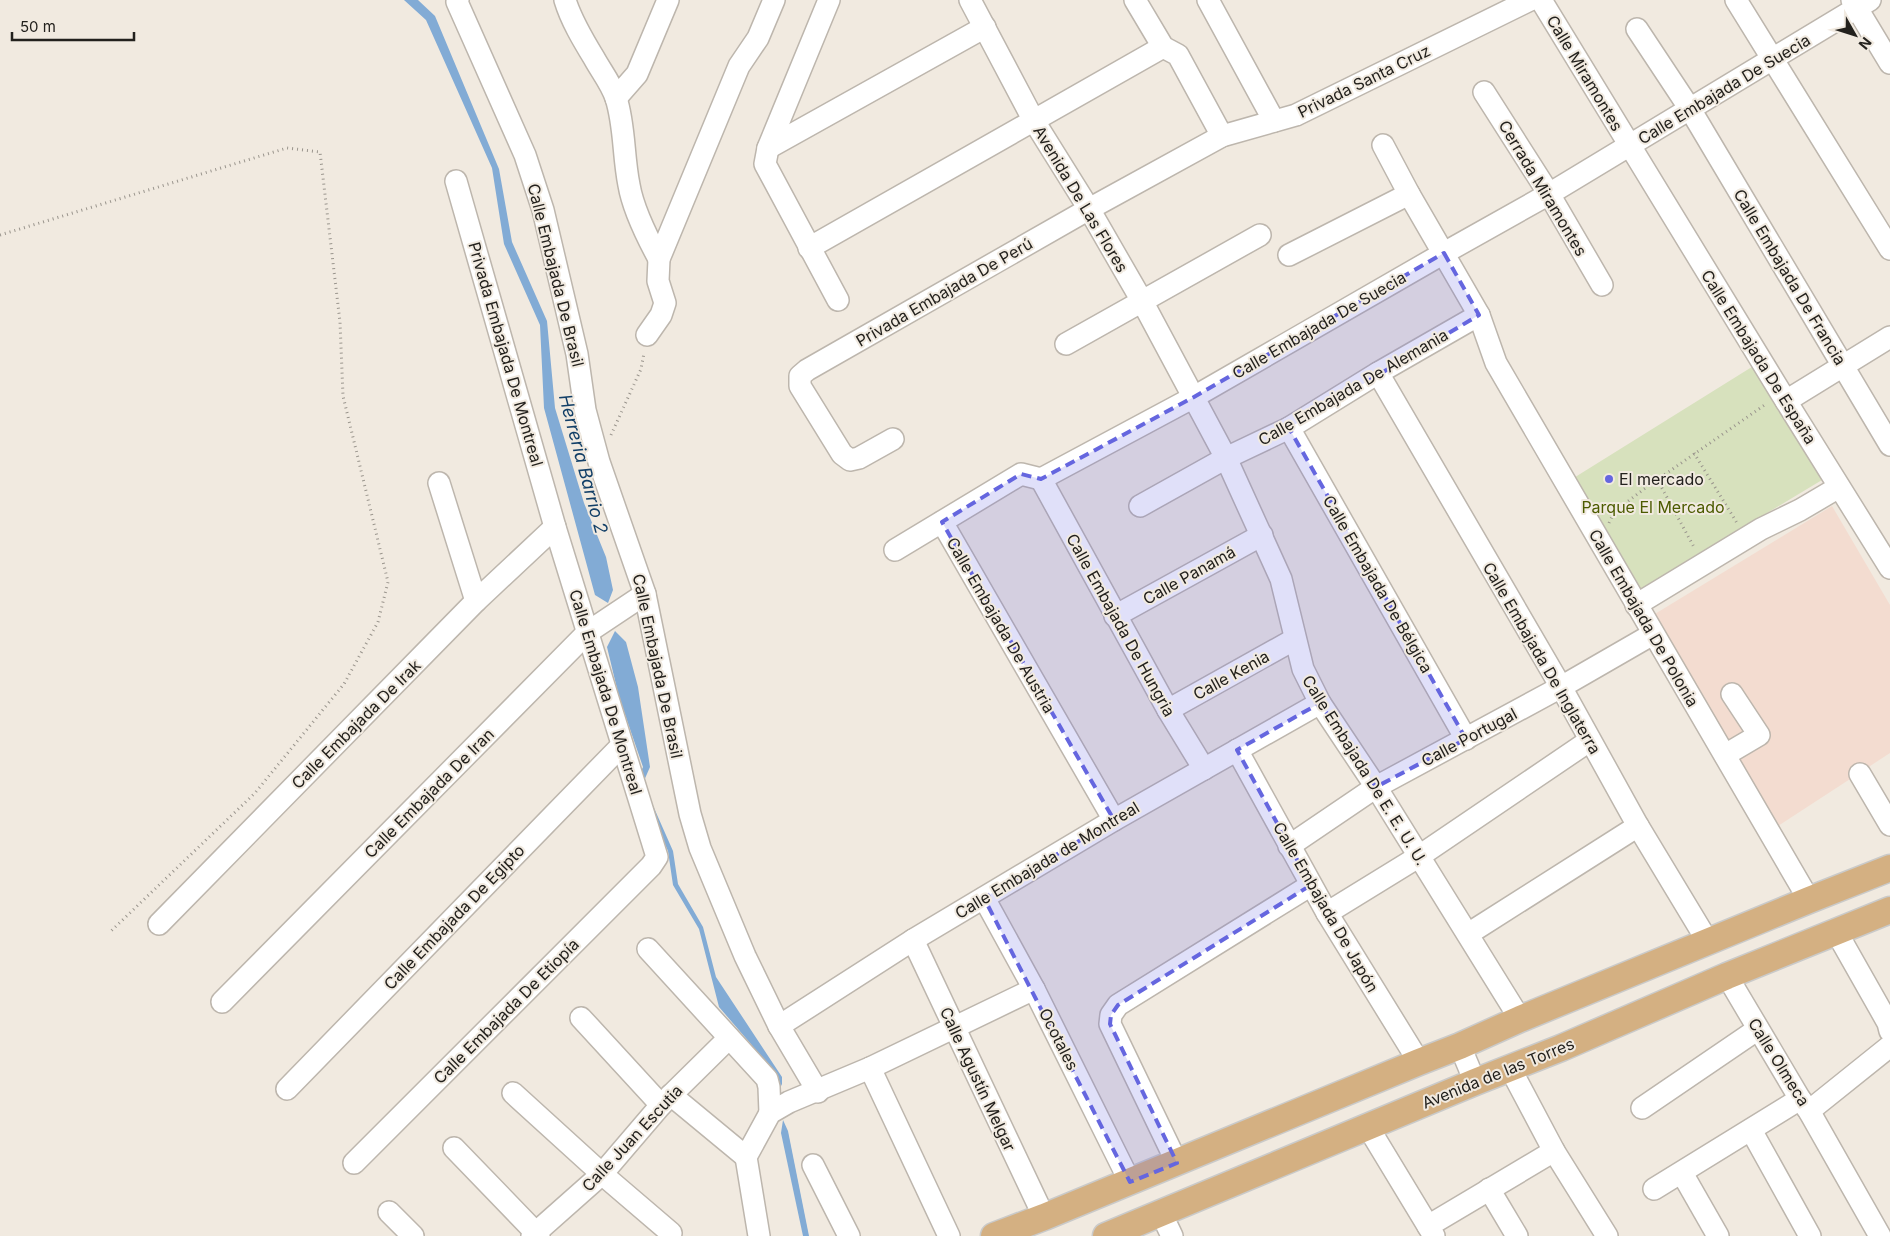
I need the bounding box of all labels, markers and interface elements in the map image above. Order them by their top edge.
scale bar [12,10,135,42]
north arrow [1830,10,1880,60]
street label: Calle Miramontes [1543,11,1627,135]
text: 50 m [20,17,56,36]
street label: Calle Embajada De Suecia [1634,30,1814,148]
text: N [1856,34,1875,53]
street label: Privada Santa Cruz [1294,40,1434,122]
street label: Cerrada Miramontes [1495,116,1591,260]
street label: Avenida De Las Flores [1029,122,1133,276]
street label: Calle Embajada De Brasil [524,181,588,369]
street label: Calle Embajada De Francia [1729,185,1851,369]
street label: Privada Embajada De Perú [852,233,1036,351]
street label: Privada Embajada De Montreal [464,240,548,468]
street label: Calle Embajada De España [1697,266,1821,448]
street label: Calle Embajada De Suecia [1229,267,1409,383]
street label: Calle Embajada De Alemania [1255,324,1451,450]
water label: Herreria Barrio 2 [555,392,612,536]
place label: El mercado [1619,469,1704,489]
marker: El mercado [1603,473,1615,485]
street label: Calle Embajada De Bélgica [1319,492,1437,676]
park label: Parque El Mercado [1581,497,1725,517]
street label: Calle Embajada De Polonia [1585,526,1703,710]
street label: Calle Embajada De Hungria [1062,530,1180,720]
street label: Calle Embajada De Austria [942,534,1060,716]
street label: Calle Panamá [1139,541,1239,609]
street label: Calle Embajada De Inglaterra [1479,558,1605,758]
street label: Calle Embajada De Brasil [629,572,687,760]
street label: Calle Embajada De Montreal [565,587,647,797]
street label: Calle Kenia [1189,646,1273,704]
street label: Calle Embajada De Irak [287,655,425,793]
street label: Calle Embajada De E. E. U. U. [1298,671,1432,869]
street label: Calle Portugal [1418,703,1520,771]
street label: Calle Embajada De Iran [360,724,498,862]
street label: Calle Embajada de Montreal [951,797,1143,923]
street label: Calle Embajada De Japón [1269,818,1383,996]
street label: Calle Embajada De Egipto [379,840,529,994]
street label: Calle Embajada De Etiopía [429,934,583,1088]
street label: Calle Agustín Melgar [936,1004,1020,1154]
street label: Ocotales [1035,1005,1083,1073]
street label: Calle Olmeca [1744,1014,1814,1110]
street label: Avenida de las Torres [1419,1033,1577,1113]
street label: Calle Juan Escutia [577,1081,687,1195]

